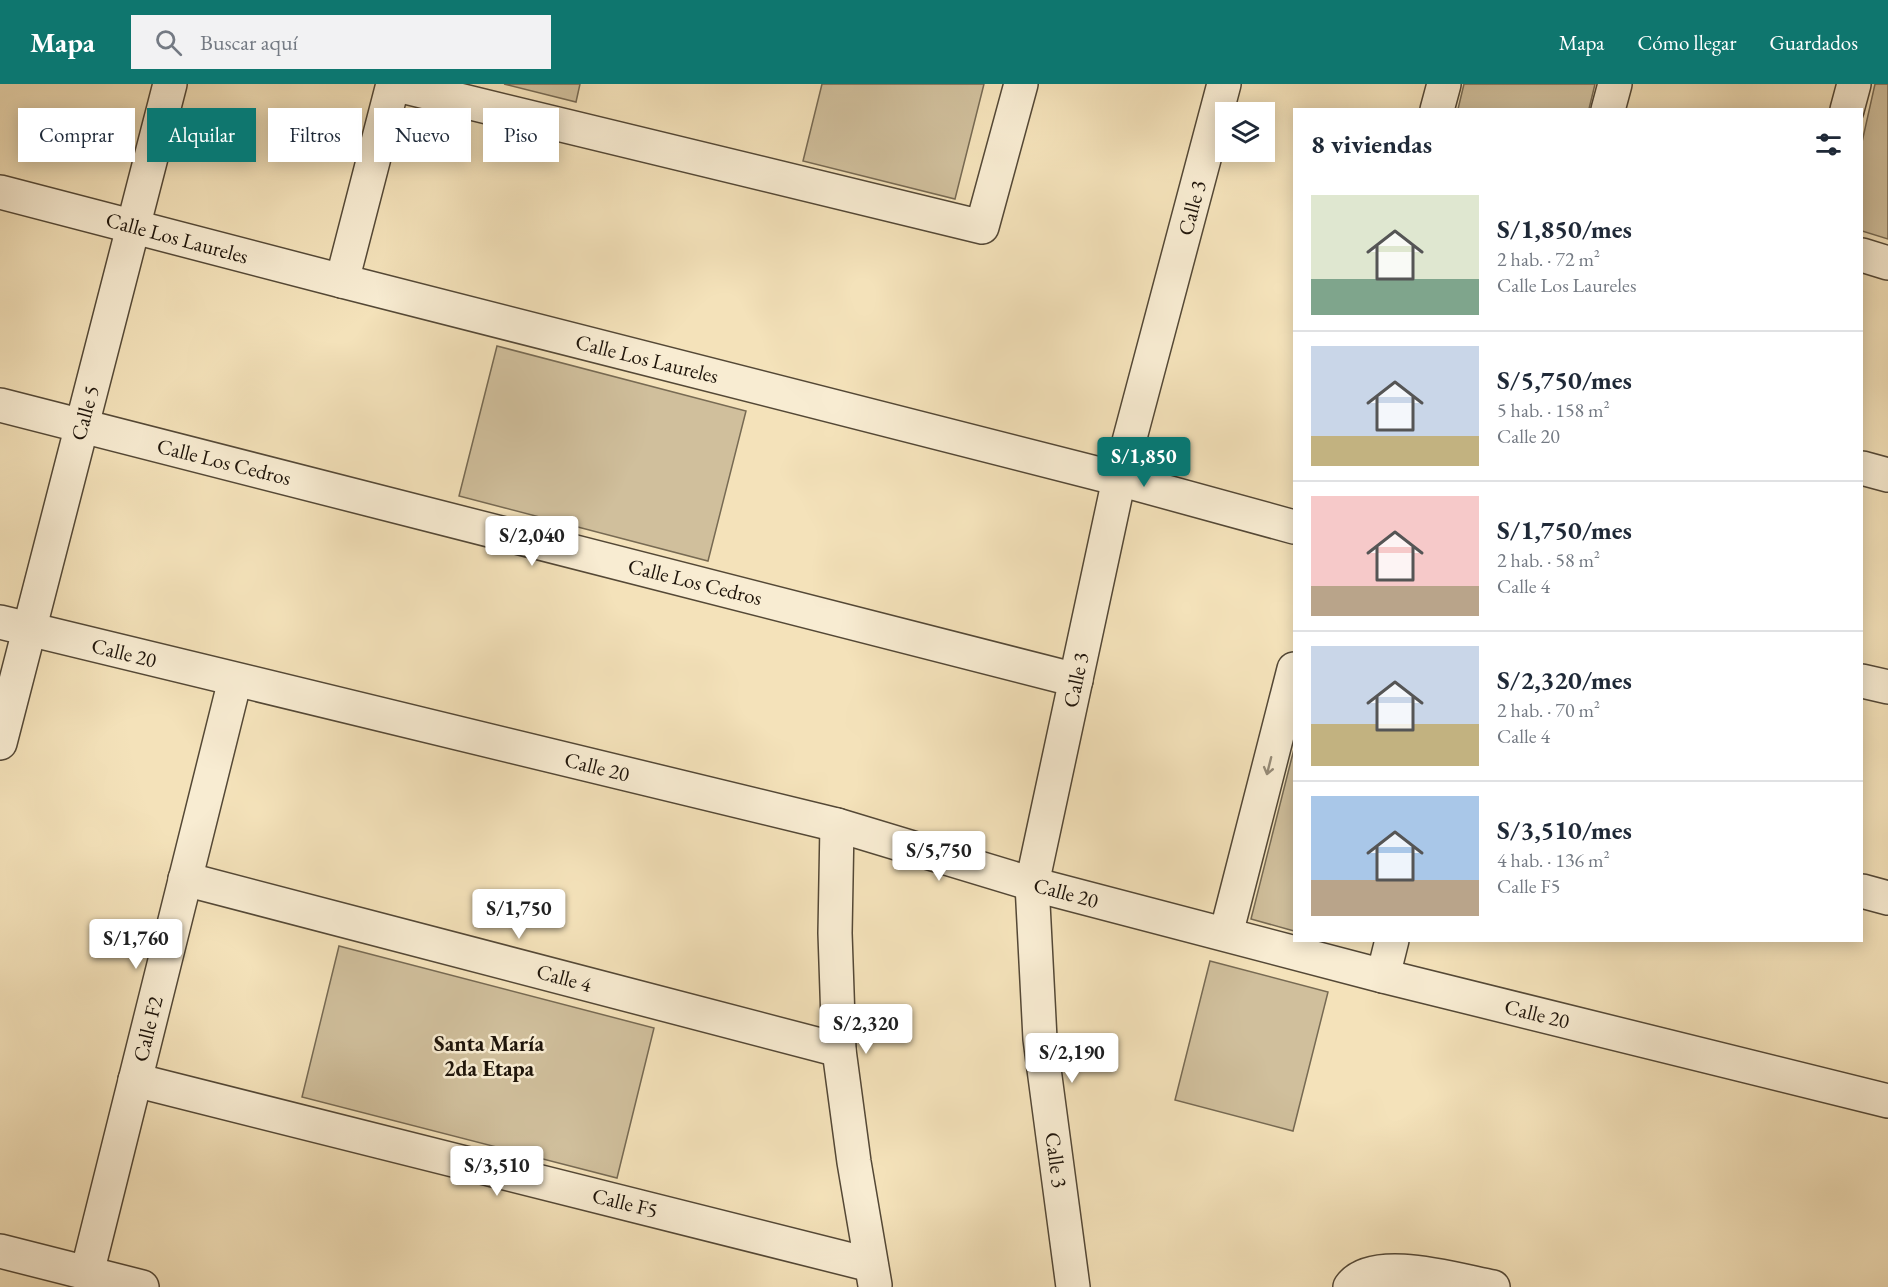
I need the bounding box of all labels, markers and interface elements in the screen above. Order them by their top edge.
search box [131,15,551,69]
text: Mapa [30,24,95,60]
icon: search [152,26,185,59]
text: Buscar aquí [200,28,298,57]
text: Mapa [1559,29,1604,56]
text: Cómo llegar [1637,29,1736,56]
text: Guardados [1769,29,1858,56]
map controls [1215,102,1275,162]
button: layers [1215,102,1275,162]
chip: Comprar [18,108,135,162]
chip: Alquilar [147,108,256,162]
chip: Filtros [268,108,362,162]
chip: Nuevo [374,108,471,162]
chip: Piso [483,108,559,162]
text: 8 viviendas [1311,127,1432,161]
icon: filters [1812,128,1845,161]
street label: Calle 3 [1171,177,1212,238]
street label: Calle Los Laureles [103,206,252,270]
text: S/1,850/mes [1497,212,1632,246]
icon: home [1359,219,1431,291]
text: 2 hab. · 72 m² [1497,246,1600,272]
text: Calle Los Laureles [1497,272,1636,298]
street label: Calle Los Laureles [573,328,722,389]
text: S/5,750/mes [1497,363,1632,397]
icon: home [1359,370,1431,442]
street label: Calle 5 [64,382,105,443]
text: 5 hab. · 158 m² [1497,397,1610,423]
text: Calle 20 [1497,423,1560,449]
street label: Calle Los Cedros [154,432,294,491]
pin: S/1,850 [1089,437,1199,488]
text: S/1,850 [1111,443,1177,469]
text: S/1,750/mes [1497,513,1632,547]
pin: S/2,040 [477,516,587,567]
icon: home [1359,520,1431,592]
text: S/2,040 [499,522,565,548]
text: 2 hab. · 58 m² [1497,547,1600,573]
street label: Calle Los Cedros [625,552,765,611]
text: Calle 4 [1497,573,1550,599]
street label: Calle 20 [89,631,159,674]
street label: Calle 3 [1057,650,1095,710]
text: S/2,320/mes [1497,663,1632,697]
icon: home [1359,670,1431,742]
text: 2 hab. · 70 m² [1497,697,1600,723]
text: Calle 4 [1497,723,1550,749]
street label: Calle 20 [562,745,632,788]
one-way arrow [1263,756,1275,775]
text: S/3,510/mes [1497,813,1632,847]
icon: home [1359,820,1431,892]
pin: S/5,750 [884,831,994,882]
text: S/5,750 [906,837,972,863]
text: 4 hab. · 136 m² [1497,847,1610,873]
street label: Calle 20 [1031,871,1101,914]
text: Calle F5 [1497,873,1560,899]
pin: S/1,750 [464,889,574,940]
text: S/1,750 [486,895,552,921]
pin: S/1,760 [81,919,191,970]
text: S/1,760 [103,925,169,951]
street label: Calle 4 [534,957,595,998]
street label: Calle 20 [1502,992,1572,1035]
street label: Calle F2 [126,993,169,1064]
pin: S/2,320 [811,1004,921,1055]
text: S/2,320 [833,1010,899,1036]
district label: Santa María 2da Etapa [434,1029,545,1083]
pin: S/2,190 [1017,1033,1127,1084]
text: S/2,190 [1039,1039,1105,1065]
street label: Calle 3 [1039,1130,1074,1189]
pin: S/3,510 [442,1146,552,1197]
text: S/3,510 [464,1152,530,1178]
street label: Calle F5 [590,1181,661,1224]

